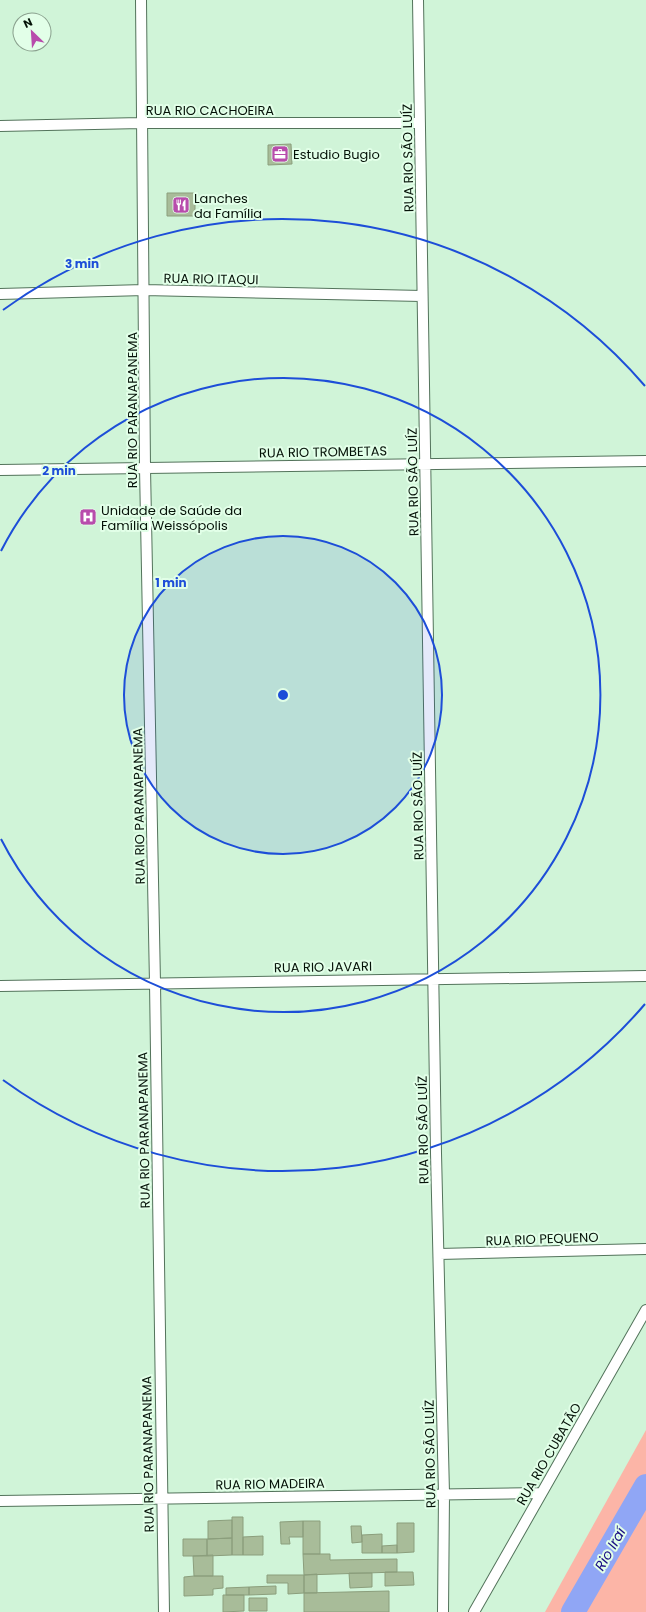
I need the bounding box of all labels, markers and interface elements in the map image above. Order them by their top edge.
north arrow [12,12,52,52]
text: N [21,14,35,32]
street label: RUA RIO CACHOEIRA [146,101,274,120]
street label: RUA RIO SÃO LUÍZ [398,104,418,212]
office icon: Estudio Bugio [270,144,290,164]
place label: Estudio Bugio [293,145,380,164]
place label: Lanches da Família [194,189,262,223]
restaurant icon: Lanches da Família [171,195,191,215]
text: 3 min [65,255,99,272]
street label: RUA RIO ITAQUI [163,269,259,289]
street label: RUA RIO PARANAPANEMA [123,331,142,488]
street label: RUA RIO SÃO LUÍZ [403,428,423,536]
street label: RUA RIO TROMBETAS [259,441,387,463]
text: 2 min [42,462,76,479]
place label: Unidade de Saúde da Família Weissópolis [101,501,242,535]
hospital icon: Unidade de Saúde da Família Weissópolis [78,507,98,527]
text: 1 min [155,574,187,591]
centre of rings [276,688,290,702]
street label: RUA RIO PARANAPANEMA [128,727,150,884]
street label: RUA RIO SÃO LUÍZ [408,752,428,860]
street label: RUA RIO JAVARI [274,957,372,977]
street label: RUA RIO PARANAPANEMA [133,1051,155,1208]
street label: RUA RIO SÃO LUÍZ [413,1076,433,1184]
street label: RUA RIO PEQUENO [485,1228,599,1250]
street label: RUA RIO PARANAPANEMA [137,1375,159,1532]
street label: RUA RIO CUBATÃO [512,1399,586,1509]
street label: RUA RIO SÃO LUÍZ [420,1400,440,1508]
street label: RUA RIO MADEIRA [215,1474,325,1494]
water label: Rio Iraí [590,1522,631,1574]

